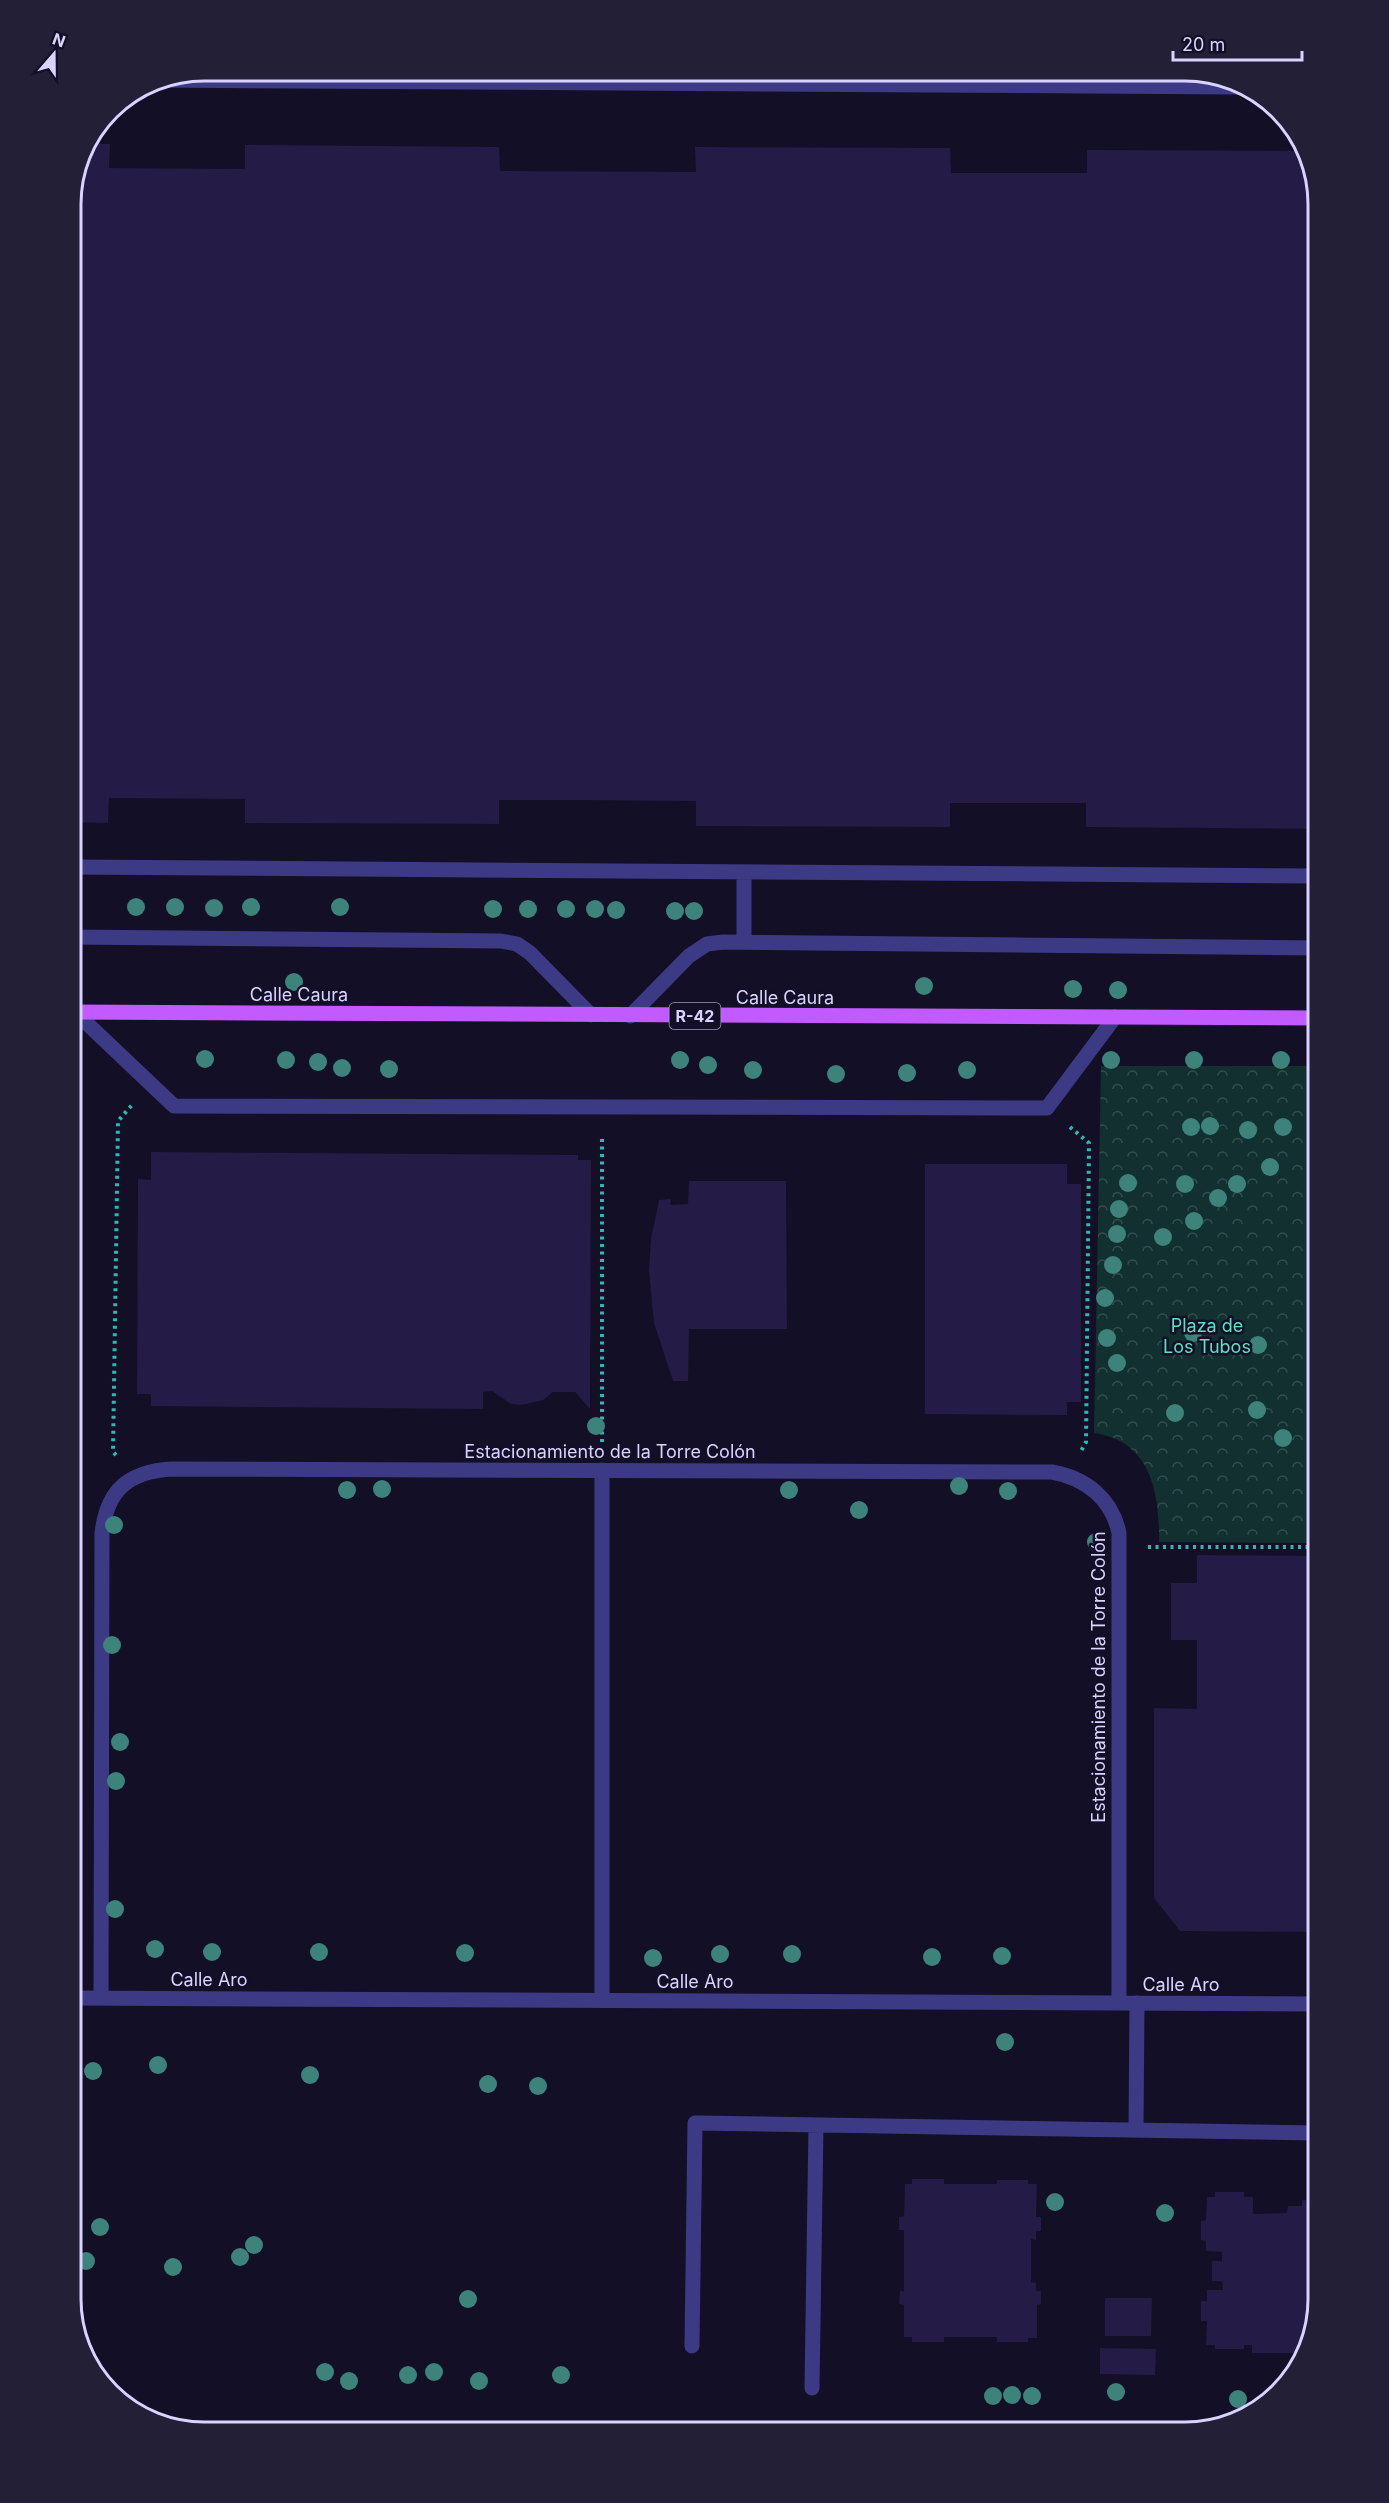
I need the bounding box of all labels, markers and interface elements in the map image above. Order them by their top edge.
north arrow [24,24,84,84]
scale bar [1173,24,1302,62]
text: N [50,28,68,51]
text: 20 m [1182,34,1225,55]
street label: Calle Caura [250,984,348,1005]
street label: Calle Caura [736,987,834,1008]
road number: R-42 [670,1003,720,1029]
park label: Plaza de Los Tubos [1163,1315,1251,1357]
street label: Estacionamiento de la Torre Colón [464,1441,756,1462]
street label: Estacionamiento de la Torre Colón [1088,1531,1109,1823]
street label: Calle Aro [170,1969,248,1990]
street label: Calle Aro [656,1971,734,1992]
street label: Calle Aro [1142,1974,1220,1995]

